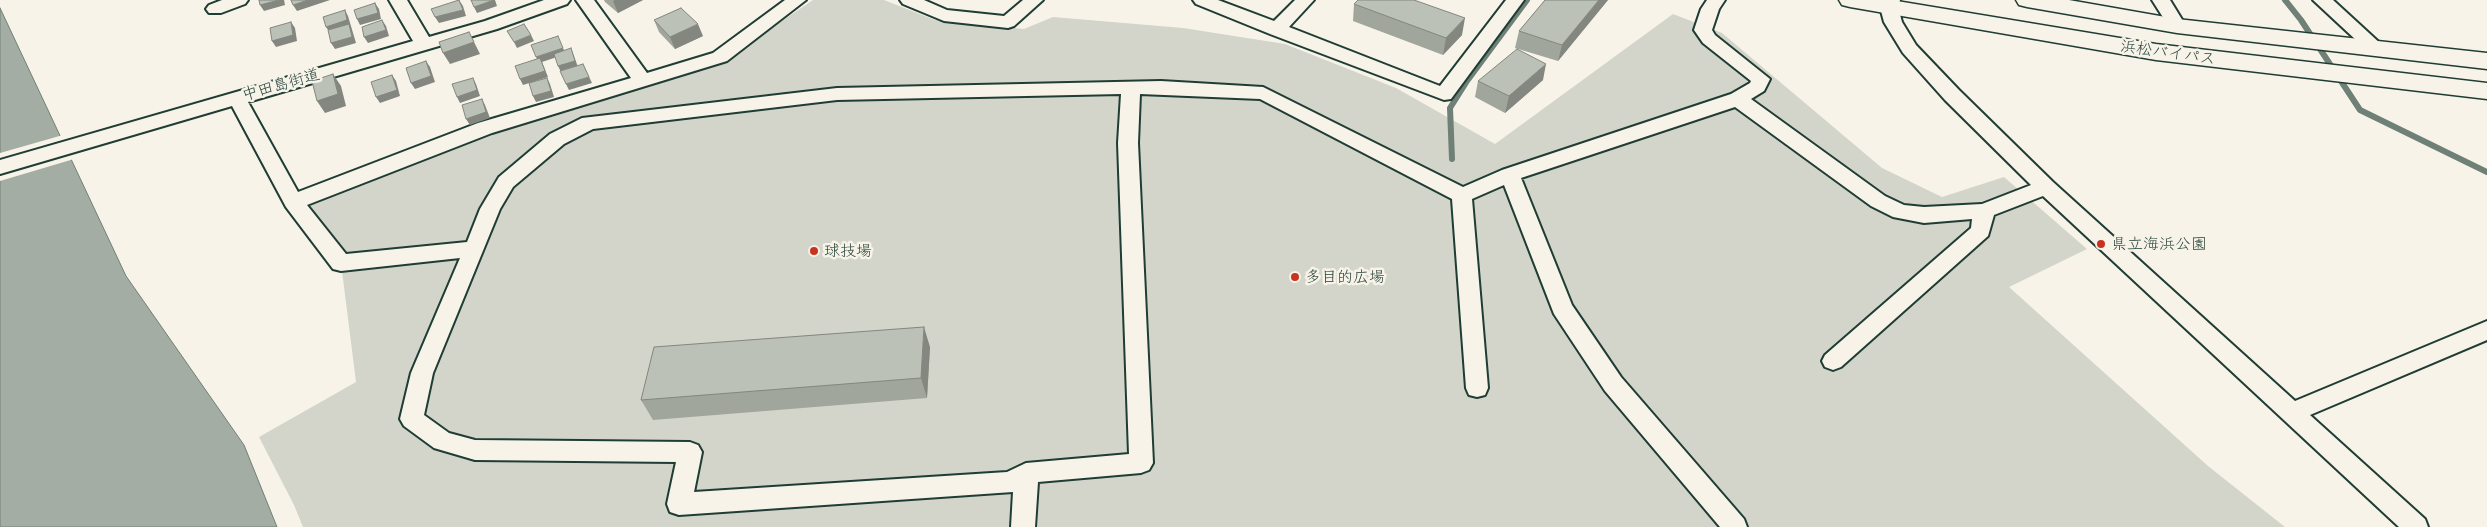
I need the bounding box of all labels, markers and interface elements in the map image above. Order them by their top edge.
street label: 浜松バイパス [2119,37,2217,69]
street label: 中田島街道 [240,65,322,105]
place label: 県立海浜公園 [2111,234,2207,254]
marker: 県立海浜公園 [2095,238,2107,250]
place label: 球技場 [824,241,872,261]
marker: 球技場 [808,245,820,257]
place label: 多目的広場 [1305,267,1385,287]
marker: 多目的広場 [1289,271,1301,283]

